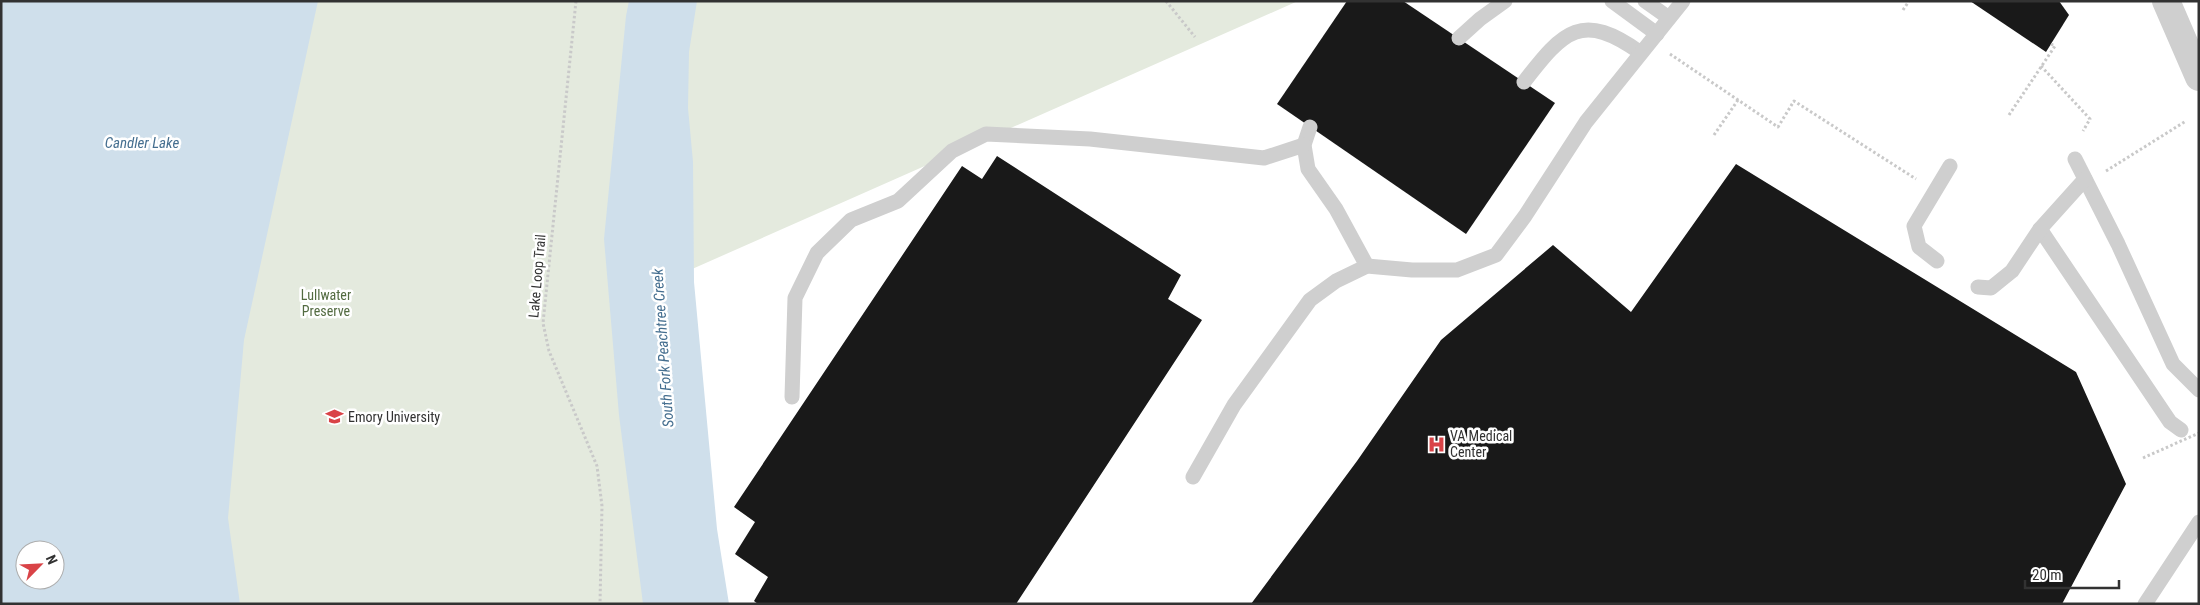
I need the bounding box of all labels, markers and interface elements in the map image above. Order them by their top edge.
water label: Candler Lake [105,134,179,152]
street label: Lake Loop Trail [525,234,549,318]
water label: South Fork Peachtree Creek [648,268,678,428]
park label: Lullwater Preserve [301,287,351,319]
school or university icon: Emory University [324,407,344,427]
place label: Emory University [348,409,440,425]
place label: VA Medical Center [1450,428,1512,460]
hospital icon: VA Medical Center [1426,434,1446,454]
north arrow [15,540,65,590]
text: N [43,553,61,567]
scale bar [2025,558,2119,590]
text: 20 m [2032,566,2062,584]

